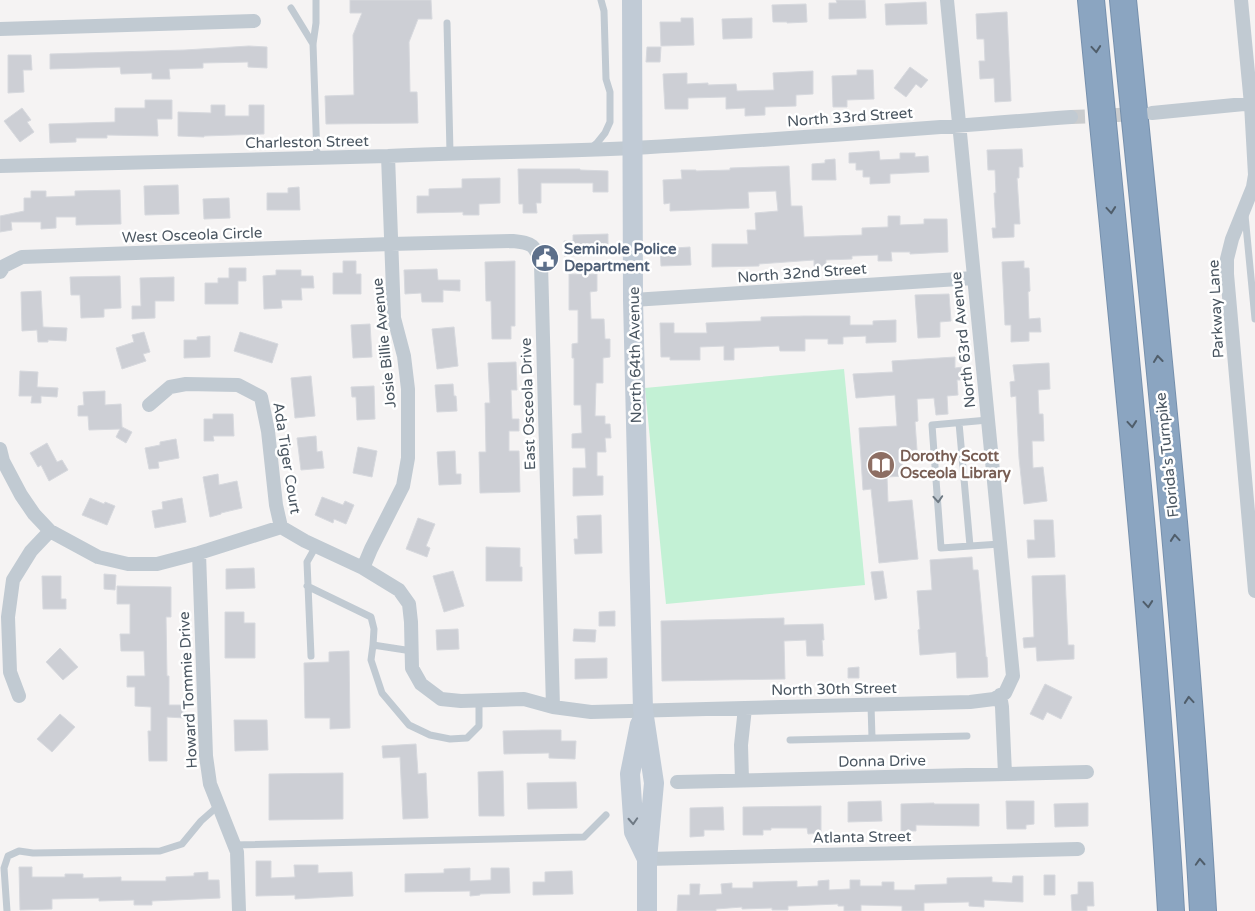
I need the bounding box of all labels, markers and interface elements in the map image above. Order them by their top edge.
one-way arrow [1090,45,1101,53]
street label: North 33rd Street [786,104,914,130]
street label: Charleston Street [245,132,369,152]
one-way arrow [1105,207,1116,215]
street label: West Osceola Circle [121,224,263,246]
place label: Seminole Police Department [564,240,677,276]
public building icon: Seminole Police Department [530,243,560,273]
street label: North 32nd Street [737,259,868,287]
street label: Parkway Lane [1204,259,1228,359]
street label: North 63rd Avenue [947,271,979,409]
street label: Josie Billie Avenue [368,277,400,409]
street label: North 64th Avenue [625,286,645,424]
street label: East Osceola Drive [517,337,539,471]
one-way arrow [1153,355,1164,363]
street label: Florida's Turnpike [1151,392,1183,518]
street label: Ada Tiger Court [269,401,305,515]
one-way arrow [1126,421,1137,429]
place label: Dorothy Scott Osceola Library [900,447,1011,483]
library icon: Dorothy Scott Osceola Library [866,450,896,480]
one-way arrow [932,495,943,503]
one-way arrow [1170,534,1181,542]
one-way arrow [1142,600,1153,608]
street label: Howard Tommie Drive [175,611,201,769]
street label: North 30th Street [771,679,897,699]
one-way arrow [1184,696,1195,704]
street label: Donna Drive [838,751,926,771]
one-way arrow [628,818,639,826]
street label: Atlanta Street [813,827,912,847]
one-way arrow [1195,858,1206,866]

